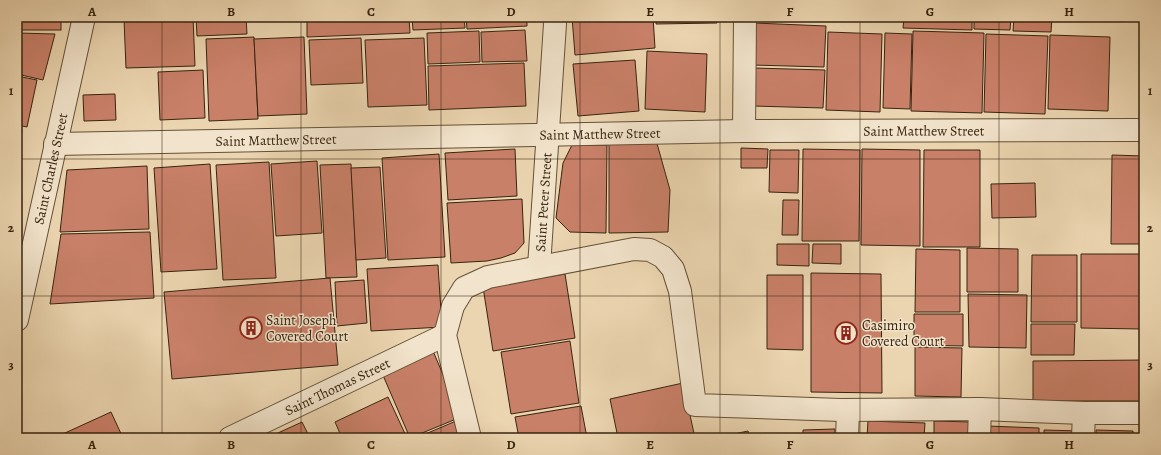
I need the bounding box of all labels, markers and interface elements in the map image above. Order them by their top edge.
text: A [87,3,97,20]
text: B [227,3,235,20]
text: C [367,3,375,20]
text: D [506,3,516,20]
text: E [646,3,654,20]
text: F [787,3,794,20]
text: G [926,3,934,20]
text: H [1064,3,1074,20]
text: 1 [9,82,14,99]
text: 1 [1148,82,1153,99]
street label: Saint Charles Street [29,111,72,226]
street label: Saint Matthew Street [863,121,985,140]
street label: Saint Matthew Street [539,123,661,144]
street label: Saint Matthew Street [215,129,337,150]
street label: Saint Peter Street [531,151,556,252]
text: 2 [8,219,15,236]
text: 2 [1147,219,1154,236]
place label: Saint Joseph Covered Court [266,311,349,346]
building icon: Saint Joseph Covered Court [238,315,264,341]
place label: Casimiro Covered Court [862,316,945,351]
building icon: Casimiro Covered Court [833,320,859,346]
street label: Saint Thomas Street [282,353,393,420]
text: 3 [8,356,14,373]
text: 3 [1147,356,1153,373]
text: A [87,436,97,453]
text: B [227,436,235,453]
text: C [367,436,375,453]
text: D [506,436,516,453]
text: E [646,436,654,453]
text: F [787,436,794,453]
text: G [926,436,934,453]
text: H [1064,436,1074,453]

